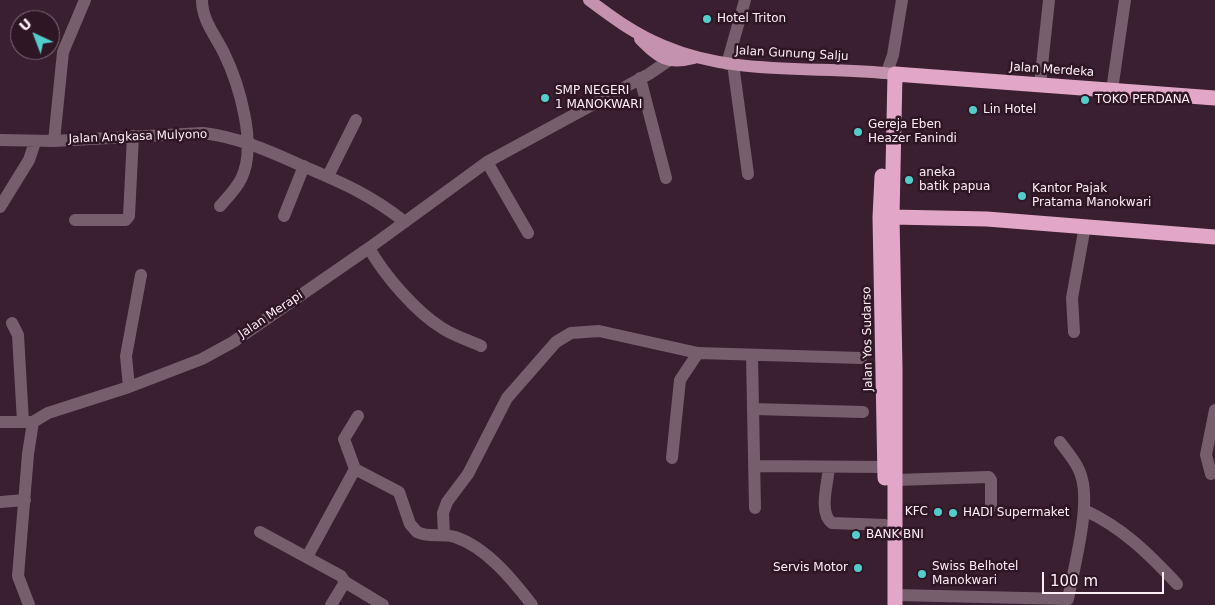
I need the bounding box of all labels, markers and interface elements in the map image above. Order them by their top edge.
north arrow [10,10,60,60]
place label: Hotel Triton [717,12,786,26]
marker: Hotel Triton [701,13,713,25]
text: U [16,15,35,34]
street label: Jalan Gunung Salju [735,44,849,64]
street label: Jalan Merdeka [1009,60,1095,80]
place label: SMP NEGERI 1 MANOKWARI [555,84,642,112]
marker: SMP NEGERI 1 MANOKWARI [539,92,551,104]
place label: TOKO PERDANA [1095,93,1190,107]
marker: TOKO PERDANA [1079,94,1091,106]
place label: Lin Hotel [983,103,1036,117]
marker: Lin Hotel [967,104,979,116]
place label: Gereja Eben Heazer Fanindi [868,118,957,146]
marker: Gereja Eben Heazer Fanindi [852,126,864,138]
street label: Jalan Angkasa Mulyono [68,127,208,147]
place label: aneka batik papua [919,166,990,194]
marker: aneka batik papua [903,174,915,186]
place label: Kantor Pajak Pratama Manokwari [1032,182,1151,210]
marker: Kantor Pajak Pratama Manokwari [1016,190,1028,202]
street label: Jalan Yos Sudarso [860,286,876,392]
street label: Jalan Merapi [236,288,306,342]
place label: KFC [905,505,928,519]
marker: KFC [932,506,944,518]
place label: HADI Supermaket [963,506,1069,520]
marker: HADI Supermaket [947,507,959,519]
place label: BANK BNI [866,528,924,542]
marker: BANK BNI [850,529,862,541]
place label: Swiss Belhotel Manokwari [932,560,1018,588]
place label: Servis Motor [773,561,848,575]
marker: Servis Motor [852,562,864,574]
scale bar [1045,562,1168,594]
marker: Swiss Belhotel Manokwari [916,568,928,580]
text: 100 m [1050,572,1098,590]

